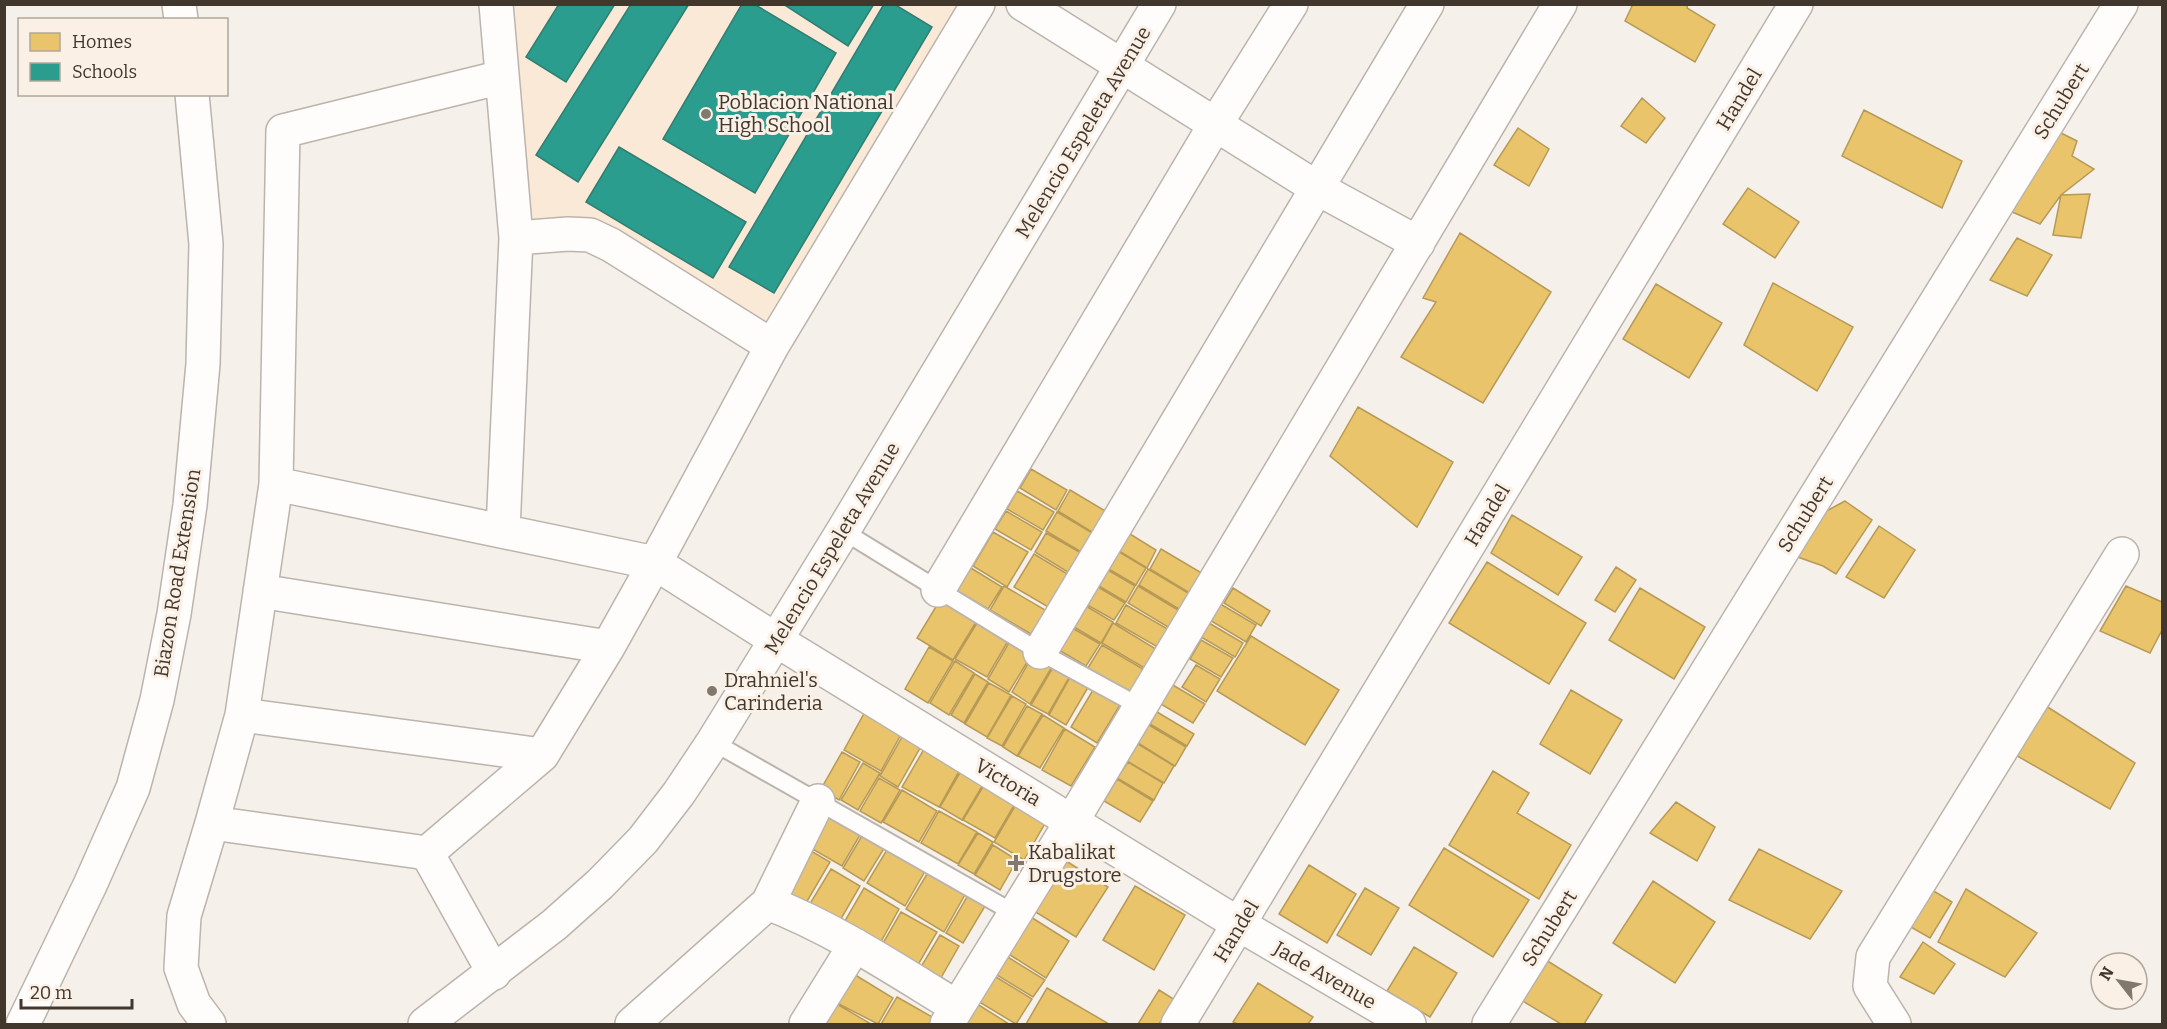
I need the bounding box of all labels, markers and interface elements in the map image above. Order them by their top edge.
legend [18,18,228,96]
street label: Melencio Espeleta Avenue [1010,22,1156,242]
text: Homes [72,31,132,53]
street label: Schubert [2028,59,2094,143]
text: Schools [72,61,137,83]
street label: Handel [1711,64,1767,134]
place label: Poblacion National High School [718,90,894,137]
marker: Poblacion National High School [699,107,713,121]
street label: Melencio Espeleta Avenue [759,438,905,658]
street label: Biazon Road Extension [149,467,205,679]
street label: Schubert [1772,472,1838,556]
street label: Handel [1459,480,1515,550]
place label: Drahniel's Carinderia [724,668,823,715]
marker: Drahniel's Carinderia [705,684,719,698]
street label: Victoria [971,753,1045,811]
place label: Kabalikat Drugstore [1028,840,1122,887]
marker: Kabalikat Drugstore [1009,856,1023,870]
street label: Schubert [1516,886,1582,970]
street label: Handel [1208,896,1264,966]
street label: Jade Avenue [1269,936,1380,1014]
north arrow [2089,951,2149,1011]
text: N [2095,963,2118,984]
scale bar [21,972,132,1010]
text: 20 m [30,982,72,1004]

